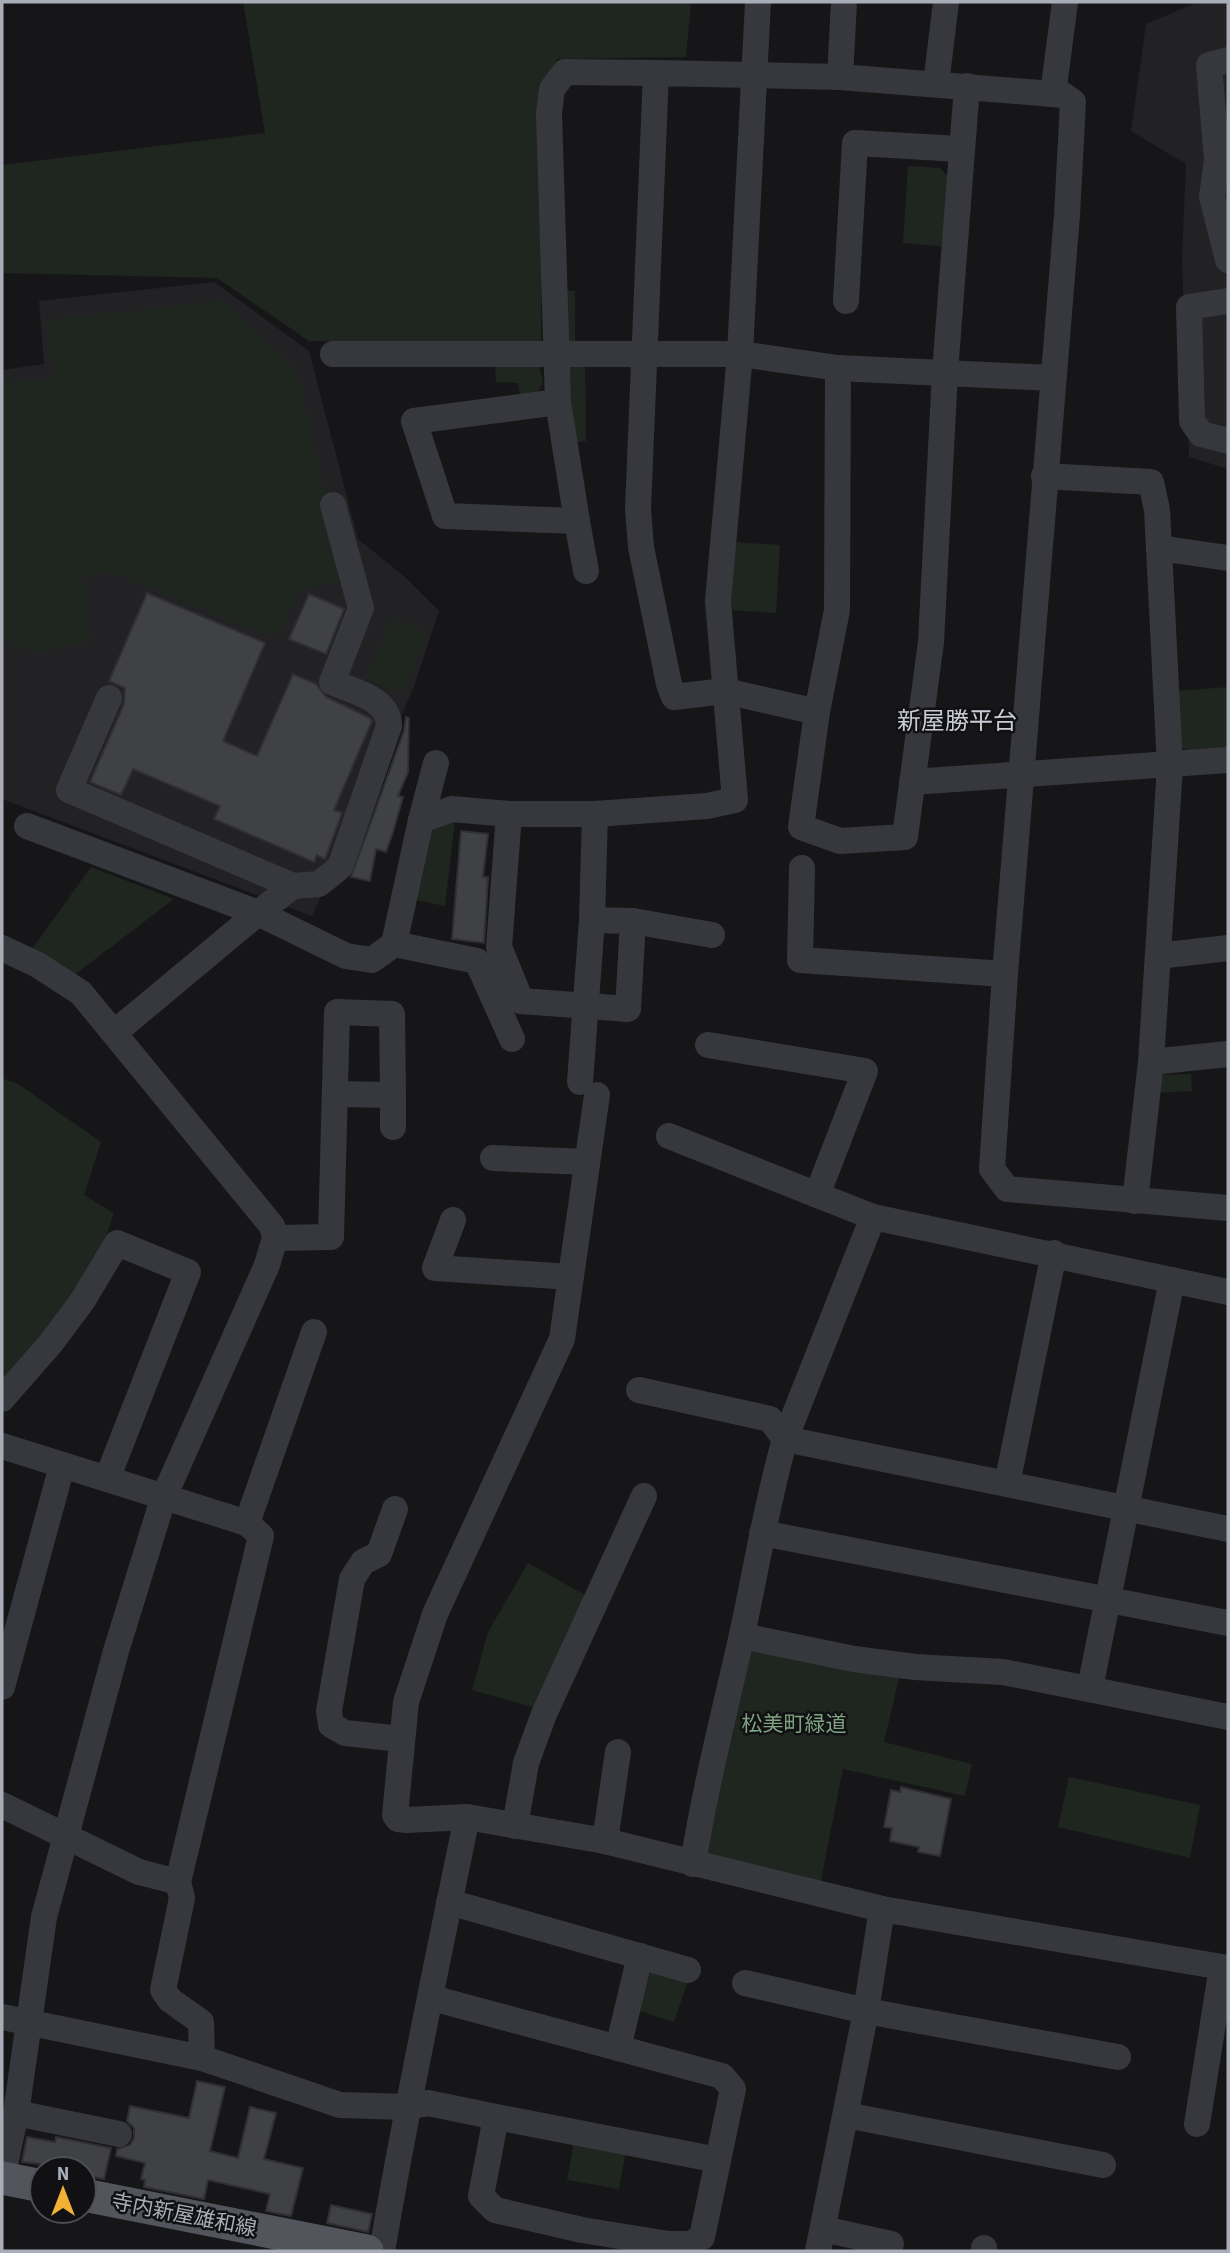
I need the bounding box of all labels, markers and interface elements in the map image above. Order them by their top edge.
district label: 新屋勝平台 [897,704,1017,739]
park label: 松美町緑道 [742,1709,847,1739]
north arrow [28,2155,98,2225]
text: N [57,2161,69,2188]
street label: 寺内新屋雄和線 [109,2186,259,2244]

